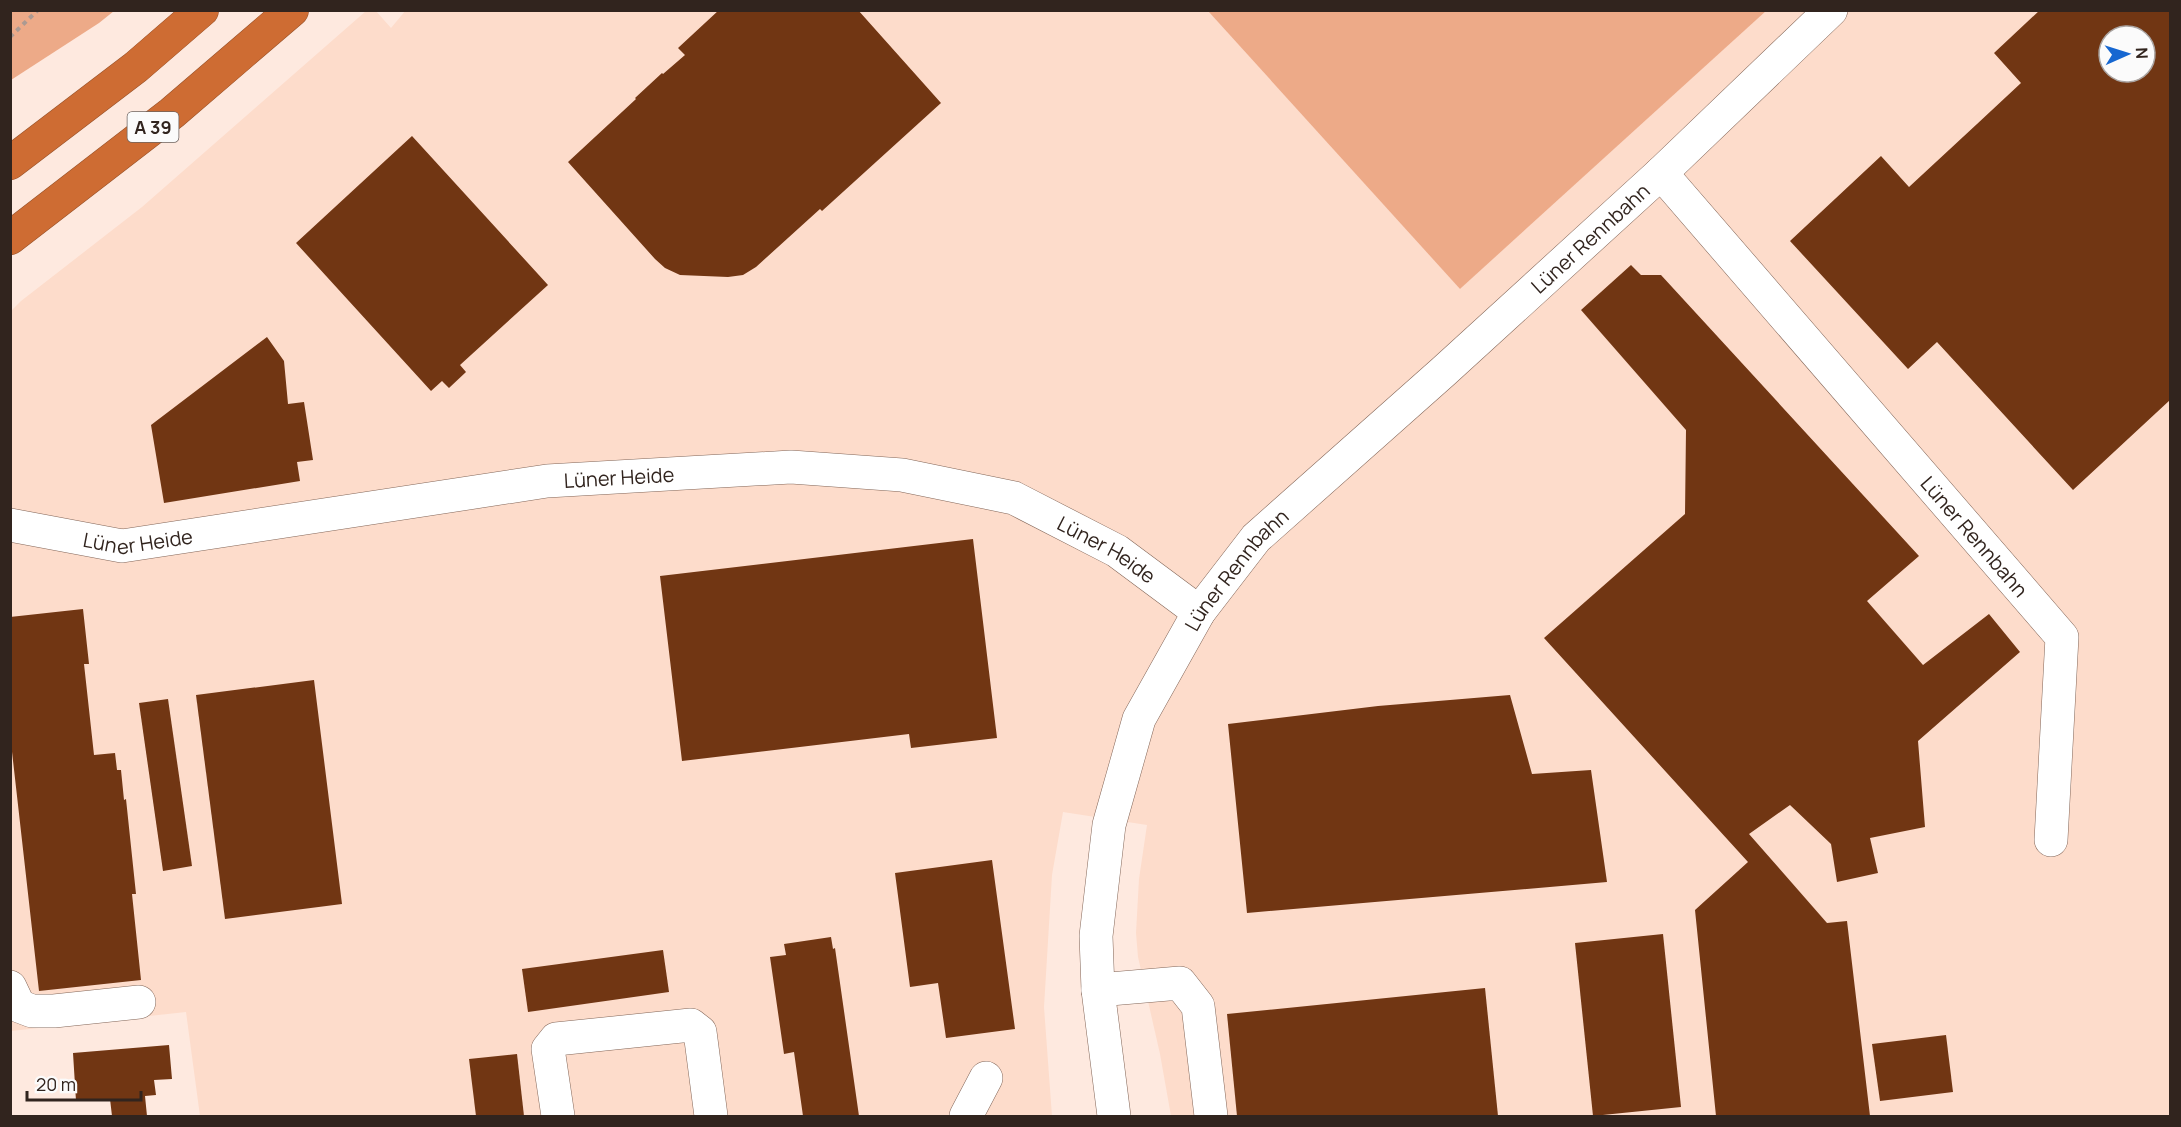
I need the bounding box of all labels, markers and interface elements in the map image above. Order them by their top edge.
north arrow [2097,24,2157,84]
text: N [2131,47,2153,60]
road number: A 39 [128,112,178,142]
street label: Lüner Rennbahn [1525,177,1655,299]
street label: Lüner Heide [563,460,675,494]
street label: Lüner Rennbahn [1915,470,2035,602]
street label: Lüner Rennbahn [1178,502,1294,635]
street label: Lüner Heide [1053,509,1162,589]
street label: Lüner Heide [81,522,195,560]
scale bar [27,1064,141,1102]
text: 20 m [36,1072,76,1096]

